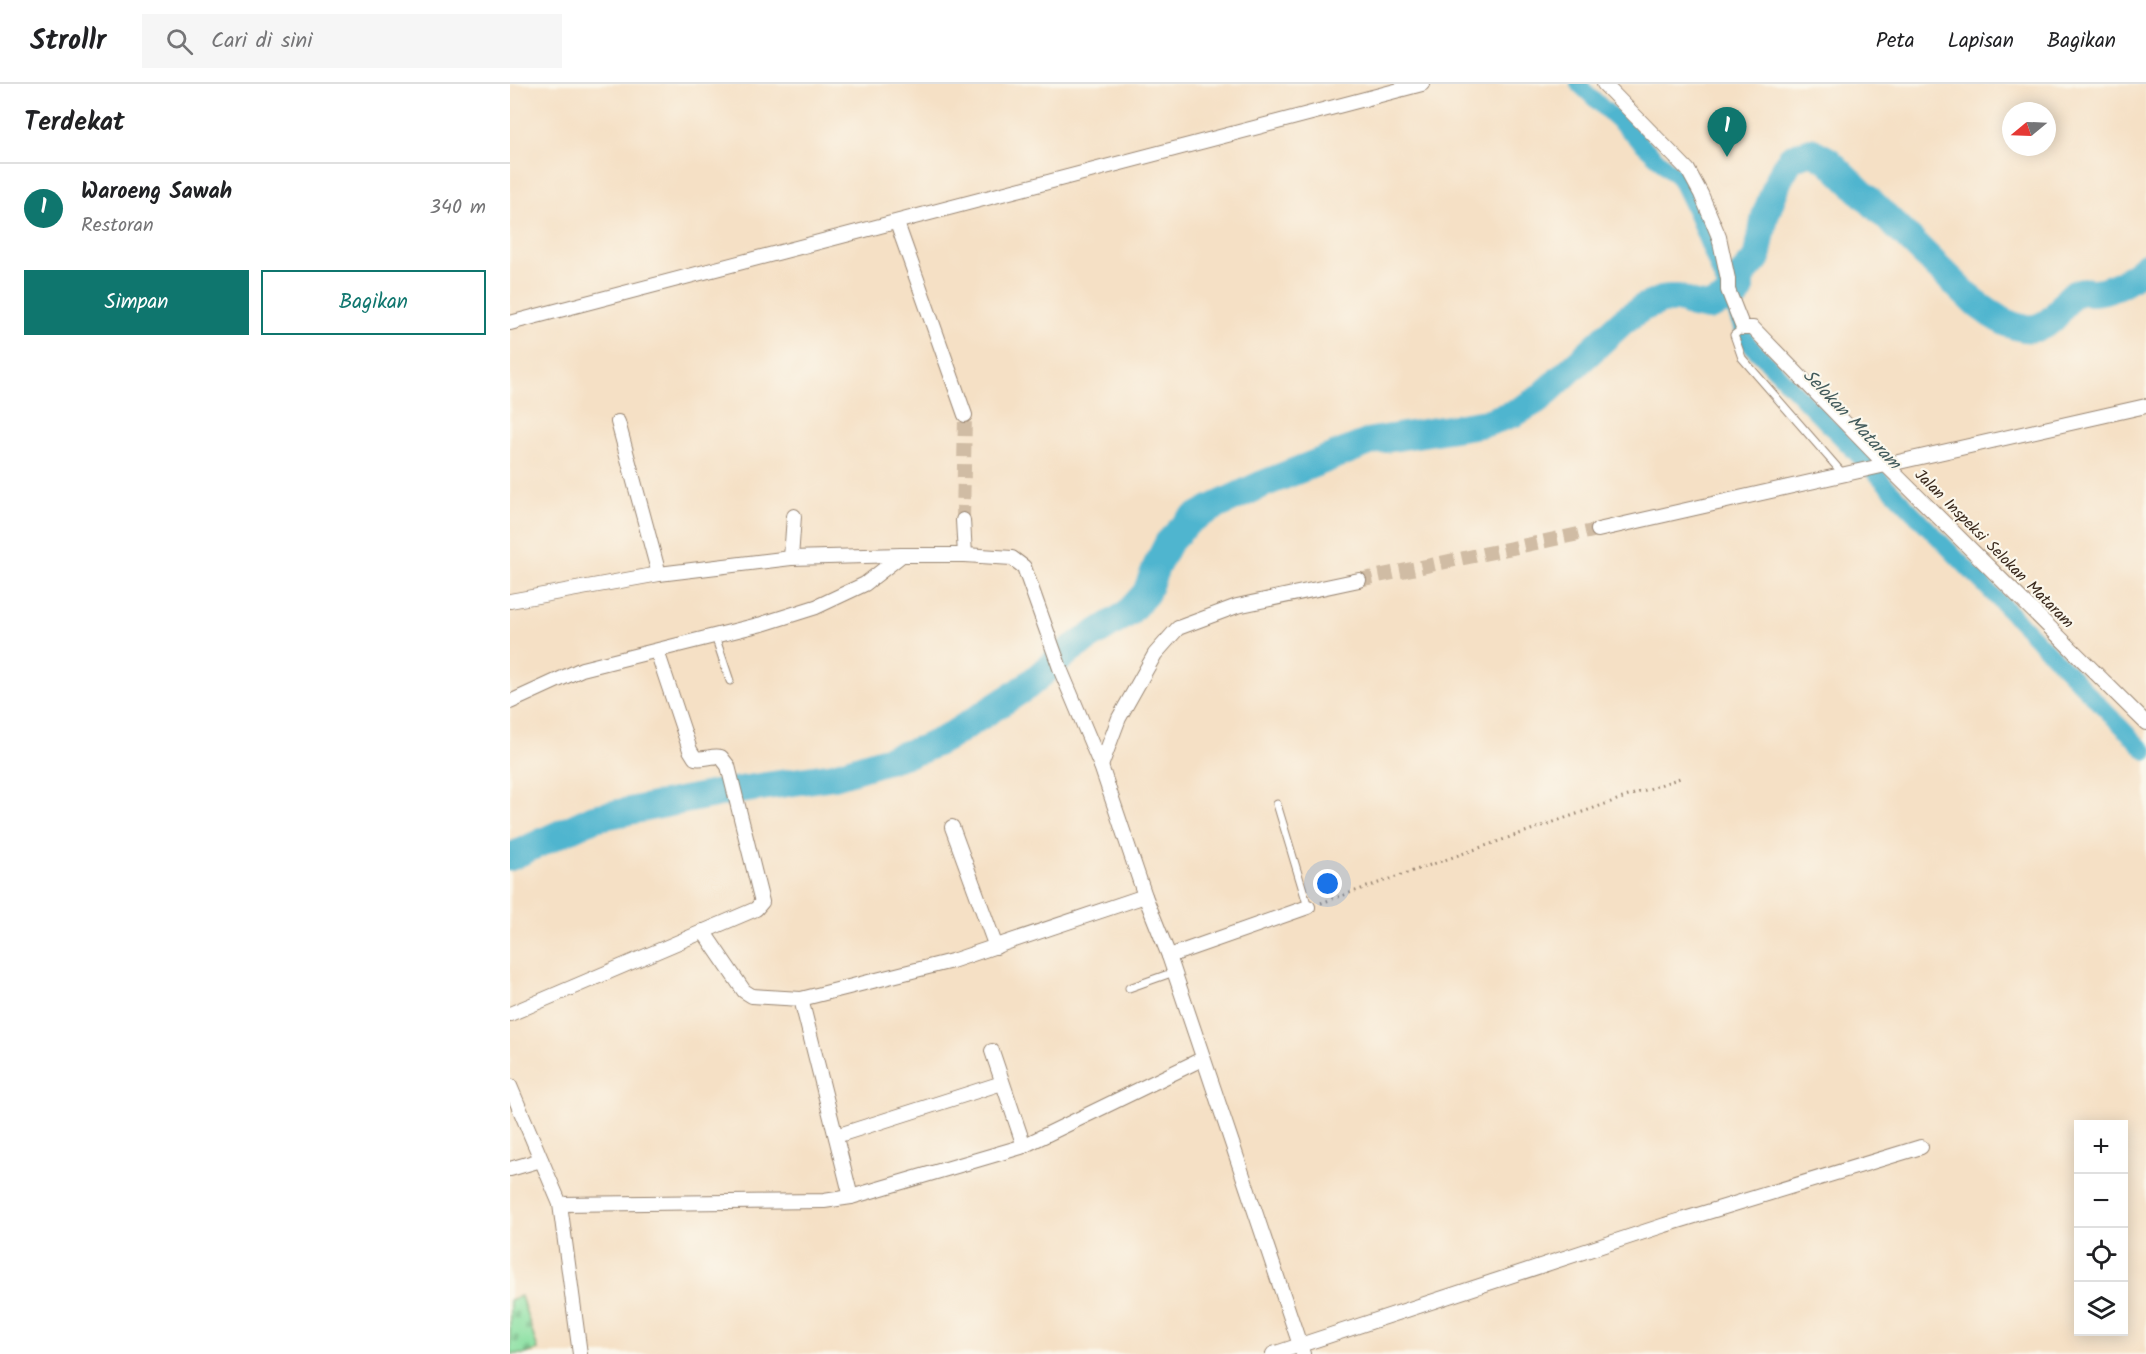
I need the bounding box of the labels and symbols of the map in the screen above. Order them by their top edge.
north arrow [2002,102,2056,156]
pin: 1 [1708,107,1746,157]
water label: Selokan Mataram [1795,363,1908,478]
street label: Jalan Inspeksi Selokan Mataram [1908,463,2080,635]
your location [1313,869,1342,898]

